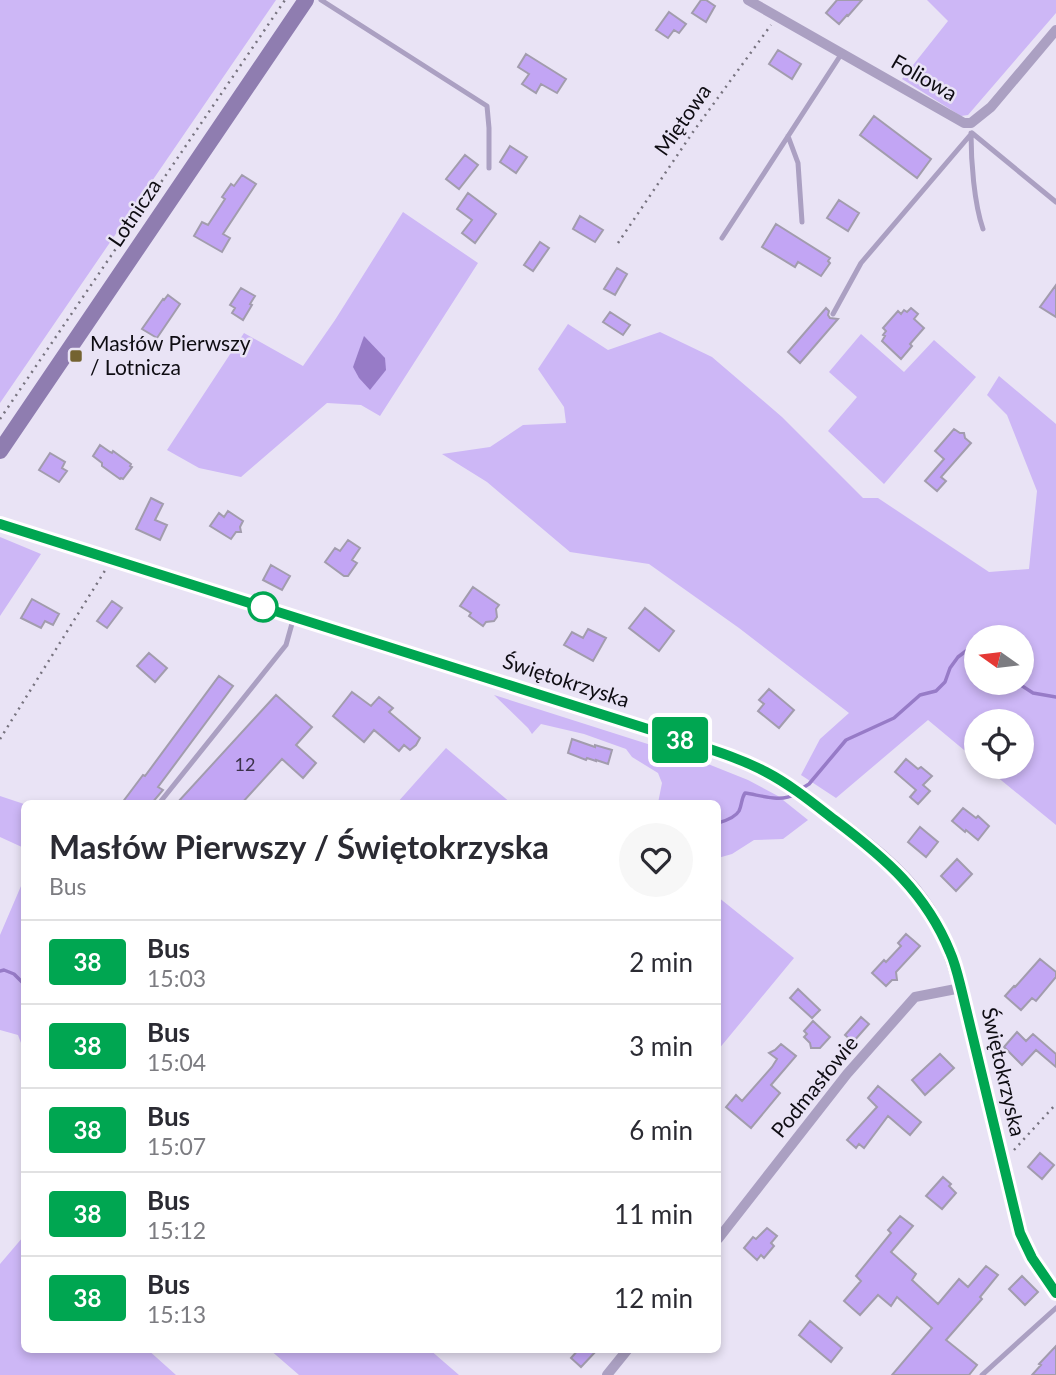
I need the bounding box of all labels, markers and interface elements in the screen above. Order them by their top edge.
street label: Foliowa [888,48,962,105]
street label: Miętowa [648,79,715,160]
street label: Lotnicza [102,174,165,251]
place label: Masłów Pierwszy / Lotnicza [90,330,251,379]
marker: Masłów Pierwszy / Lotnicza [68,348,84,364]
unlabelled marker [248,592,278,622]
north arrow [964,625,1034,695]
map controls [964,625,1034,779]
street label: Świętokrzyska [500,647,633,712]
button: locate [964,709,1034,779]
line badge: 38 [648,717,712,763]
text: 38 [666,725,694,754]
house number: 12 [235,753,255,775]
button: heart [619,823,693,897]
text: Masłów Pierwszy / Świętokrzyska [49,826,549,866]
text: Bus [49,872,86,900]
text: Bus [147,932,190,964]
text: 2 min [629,946,693,978]
text: 38 [74,947,101,976]
text: 15:03 [147,964,206,992]
street label: Świętokrzyska [977,1005,1031,1139]
text: Bus [147,1016,190,1048]
text: 3 min [629,1030,693,1062]
street label: Podmasłowie [765,1030,862,1142]
text: 38 [74,1031,101,1060]
text: 15:04 [147,1048,206,1076]
text: Bus [147,1100,190,1132]
text: 6 min [629,1114,693,1146]
text: 38 [74,1115,101,1144]
text: 15:07 [147,1132,206,1160]
text: Bus [147,1184,190,1216]
text: 11 min [614,1198,693,1230]
text: 38 [74,1199,101,1228]
text: 15:12 [147,1216,206,1244]
text: Bus [147,1268,190,1300]
text: 12 min [614,1282,693,1314]
text: 38 [74,1283,101,1312]
text: 15:13 [147,1300,206,1328]

